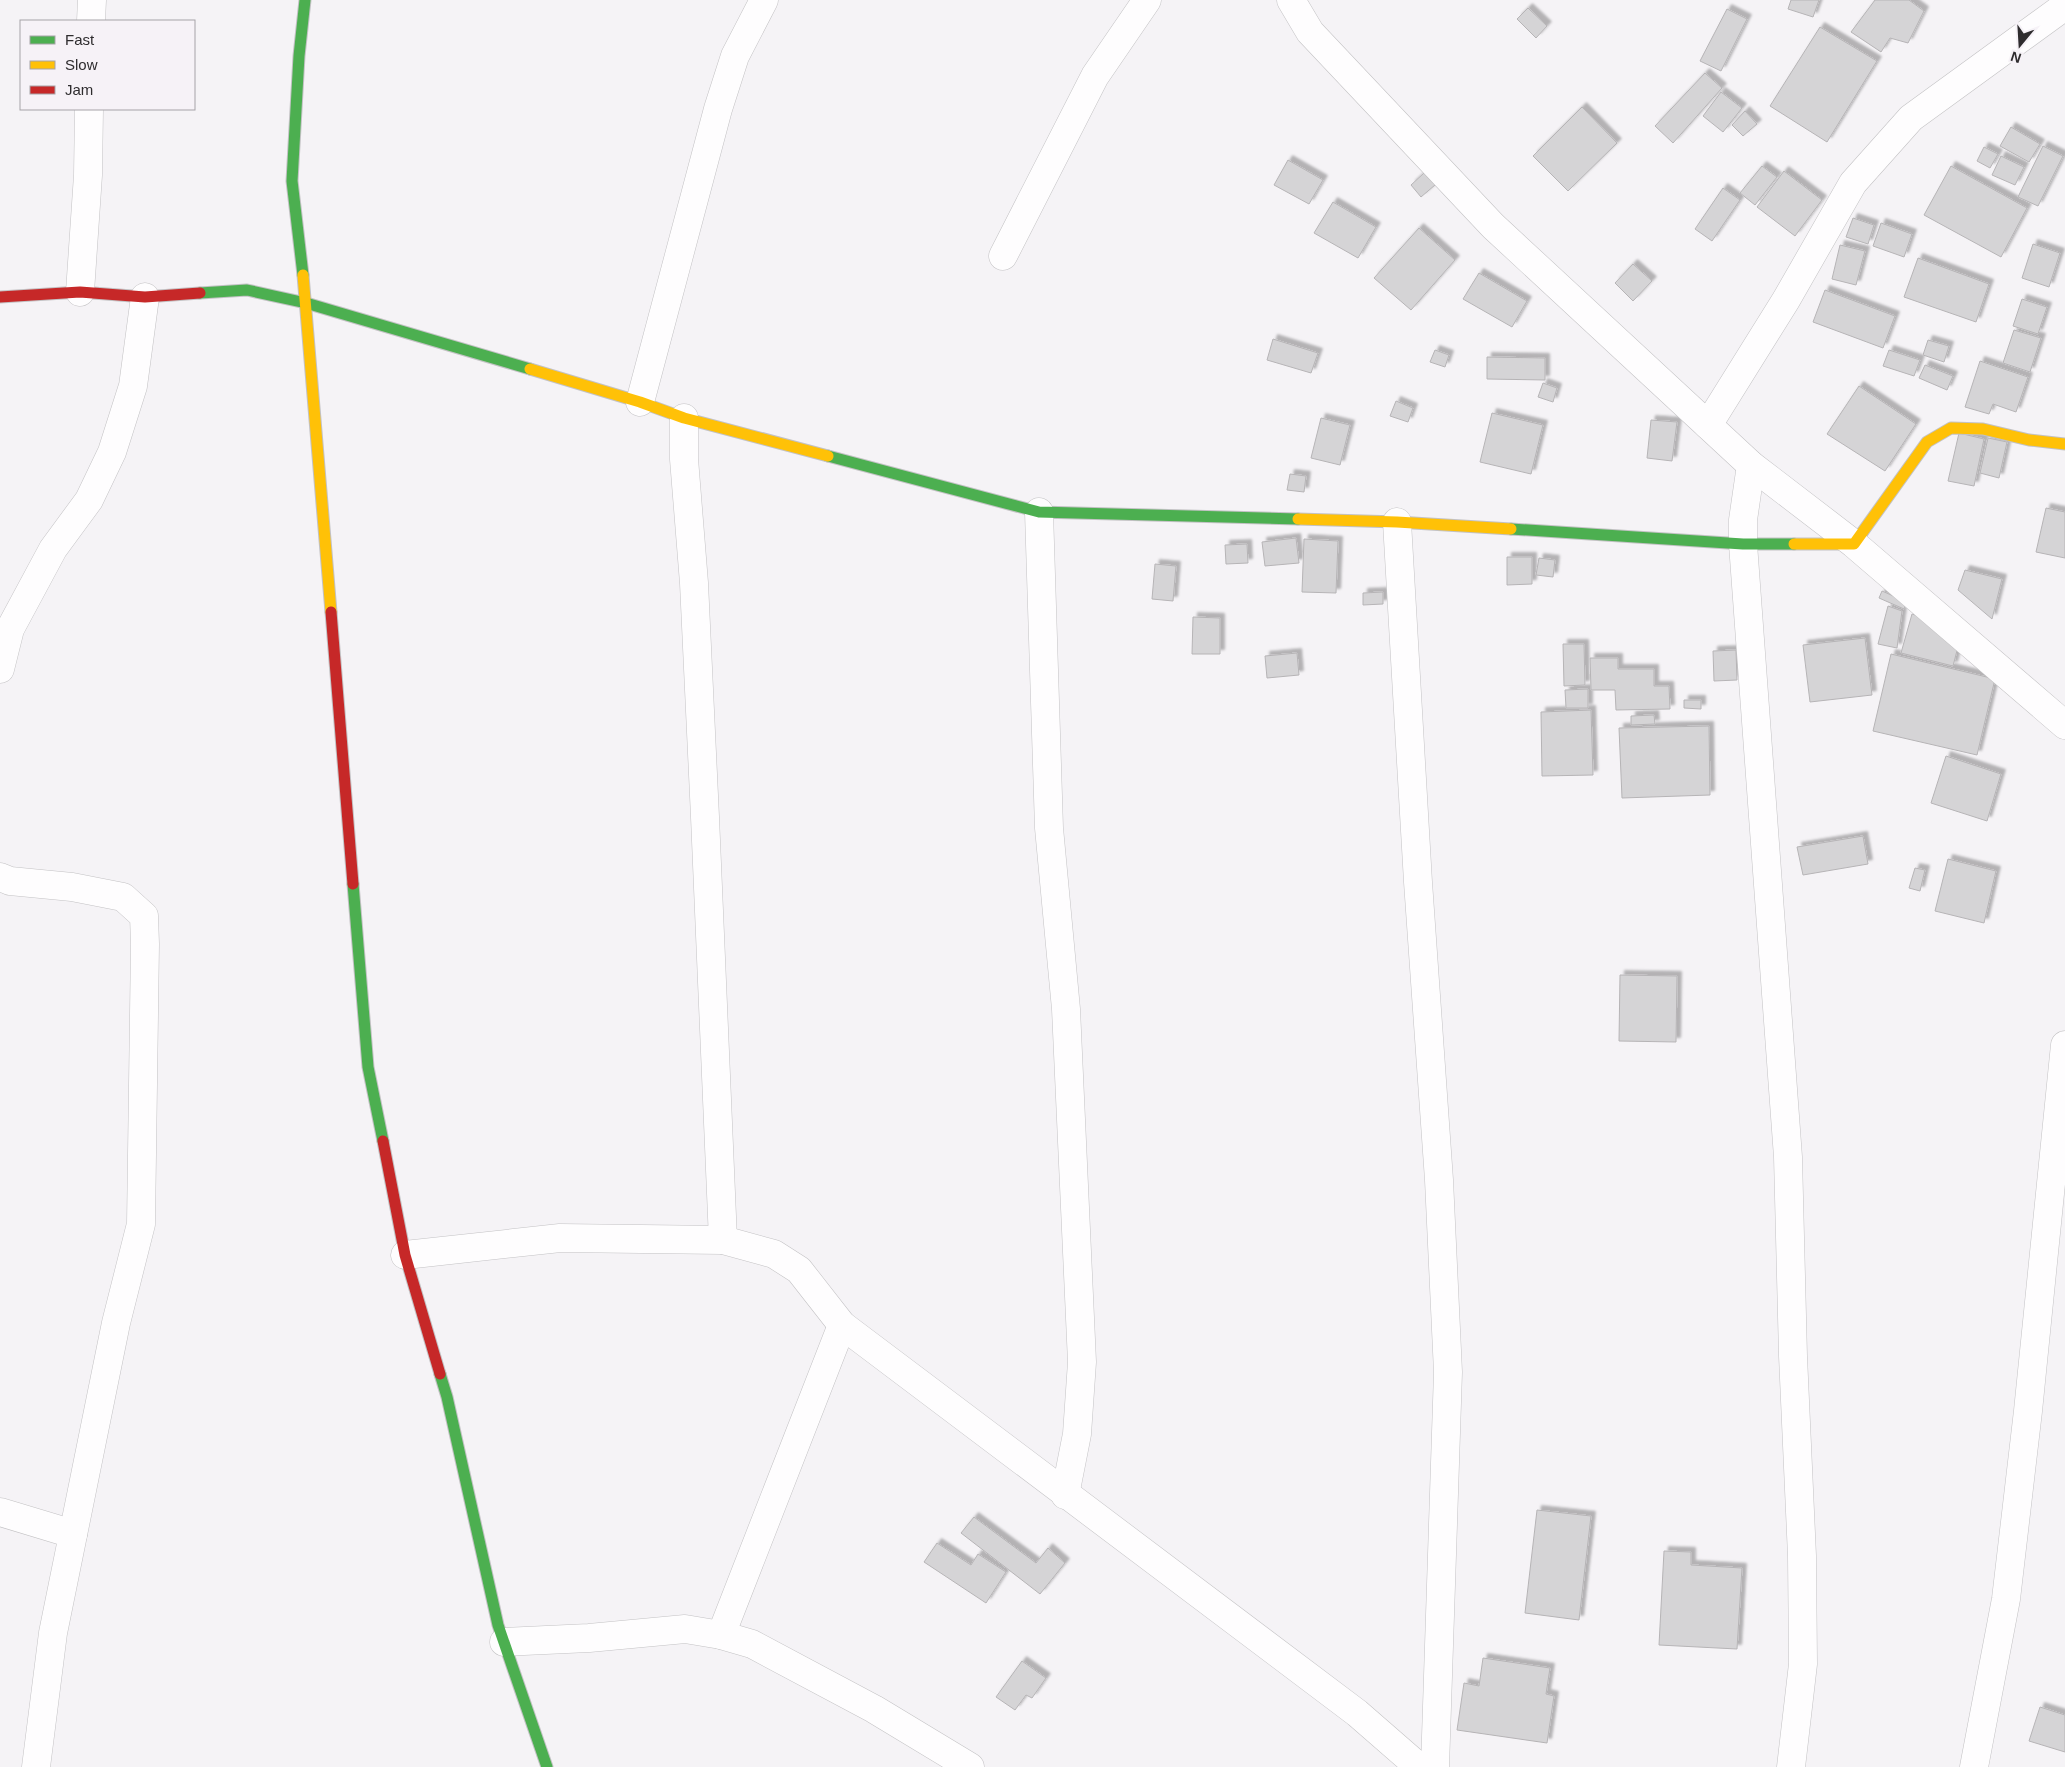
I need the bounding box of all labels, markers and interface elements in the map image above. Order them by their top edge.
legend [20,20,195,110]
north arrow [1995,20,2045,70]
text: Fast [65,31,95,48]
text: N [2009,48,2023,67]
text: Slow [65,56,98,73]
text: Jam [65,81,93,98]

